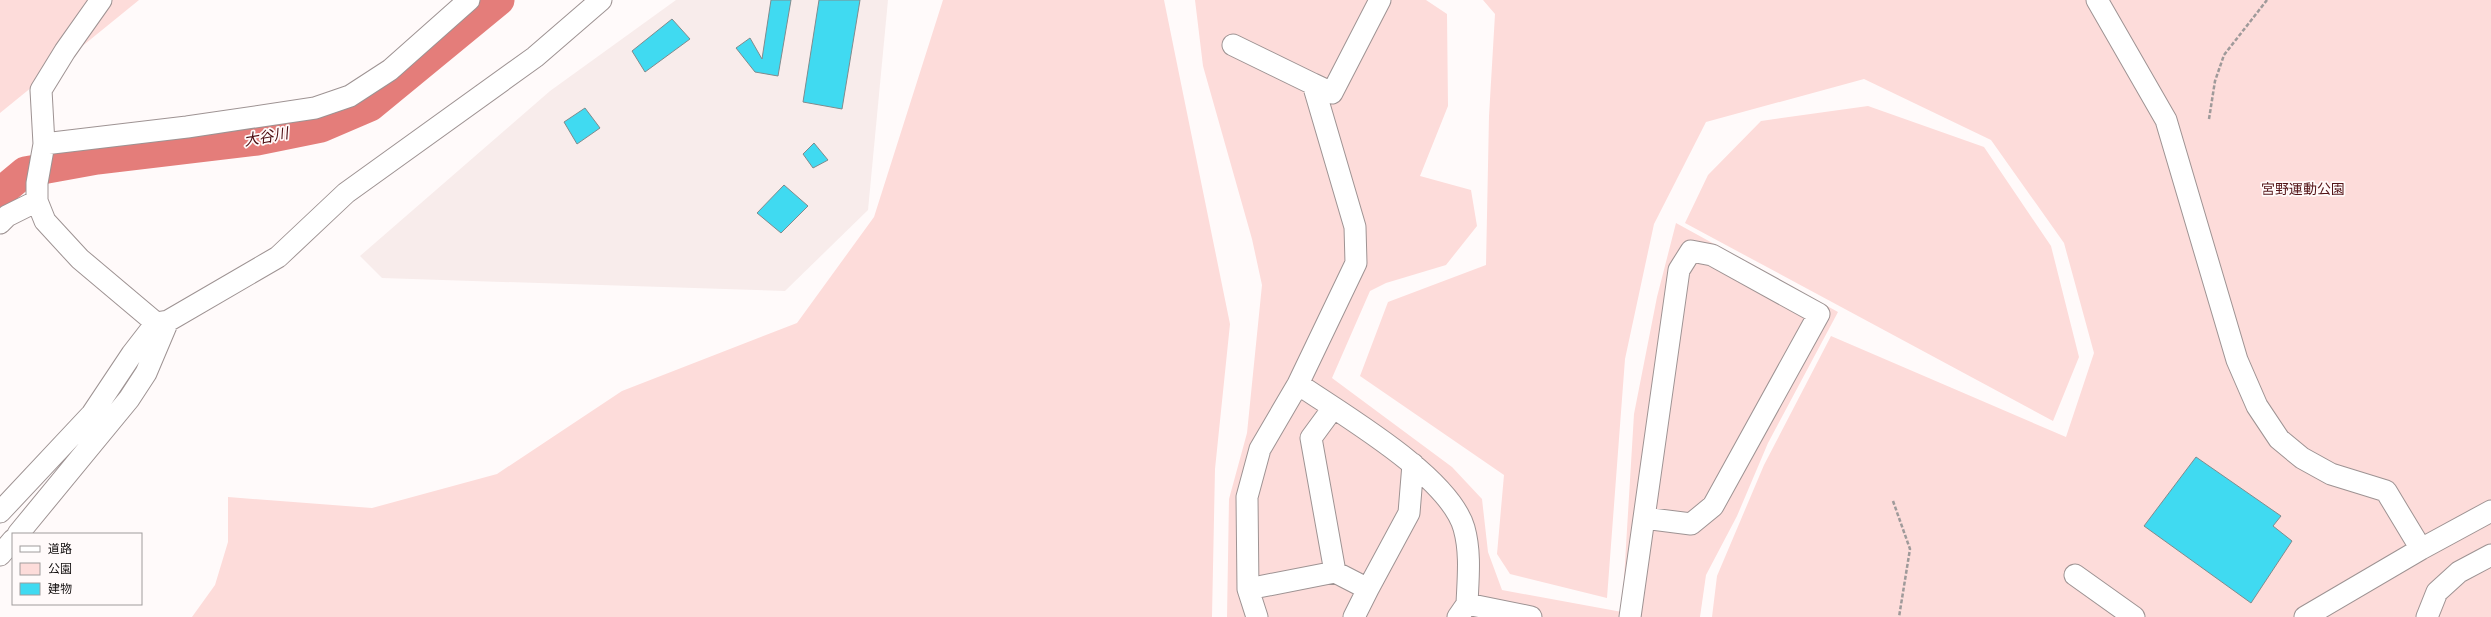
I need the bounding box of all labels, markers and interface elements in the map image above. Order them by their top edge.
water label: 大谷川 [242,124,292,150]
park label: 宮野運動公園 [2261,181,2345,197]
legend [12,533,142,605]
text: 道路 [48,542,72,556]
text: 公園 [48,562,72,576]
text: 建物 [48,582,72,596]

